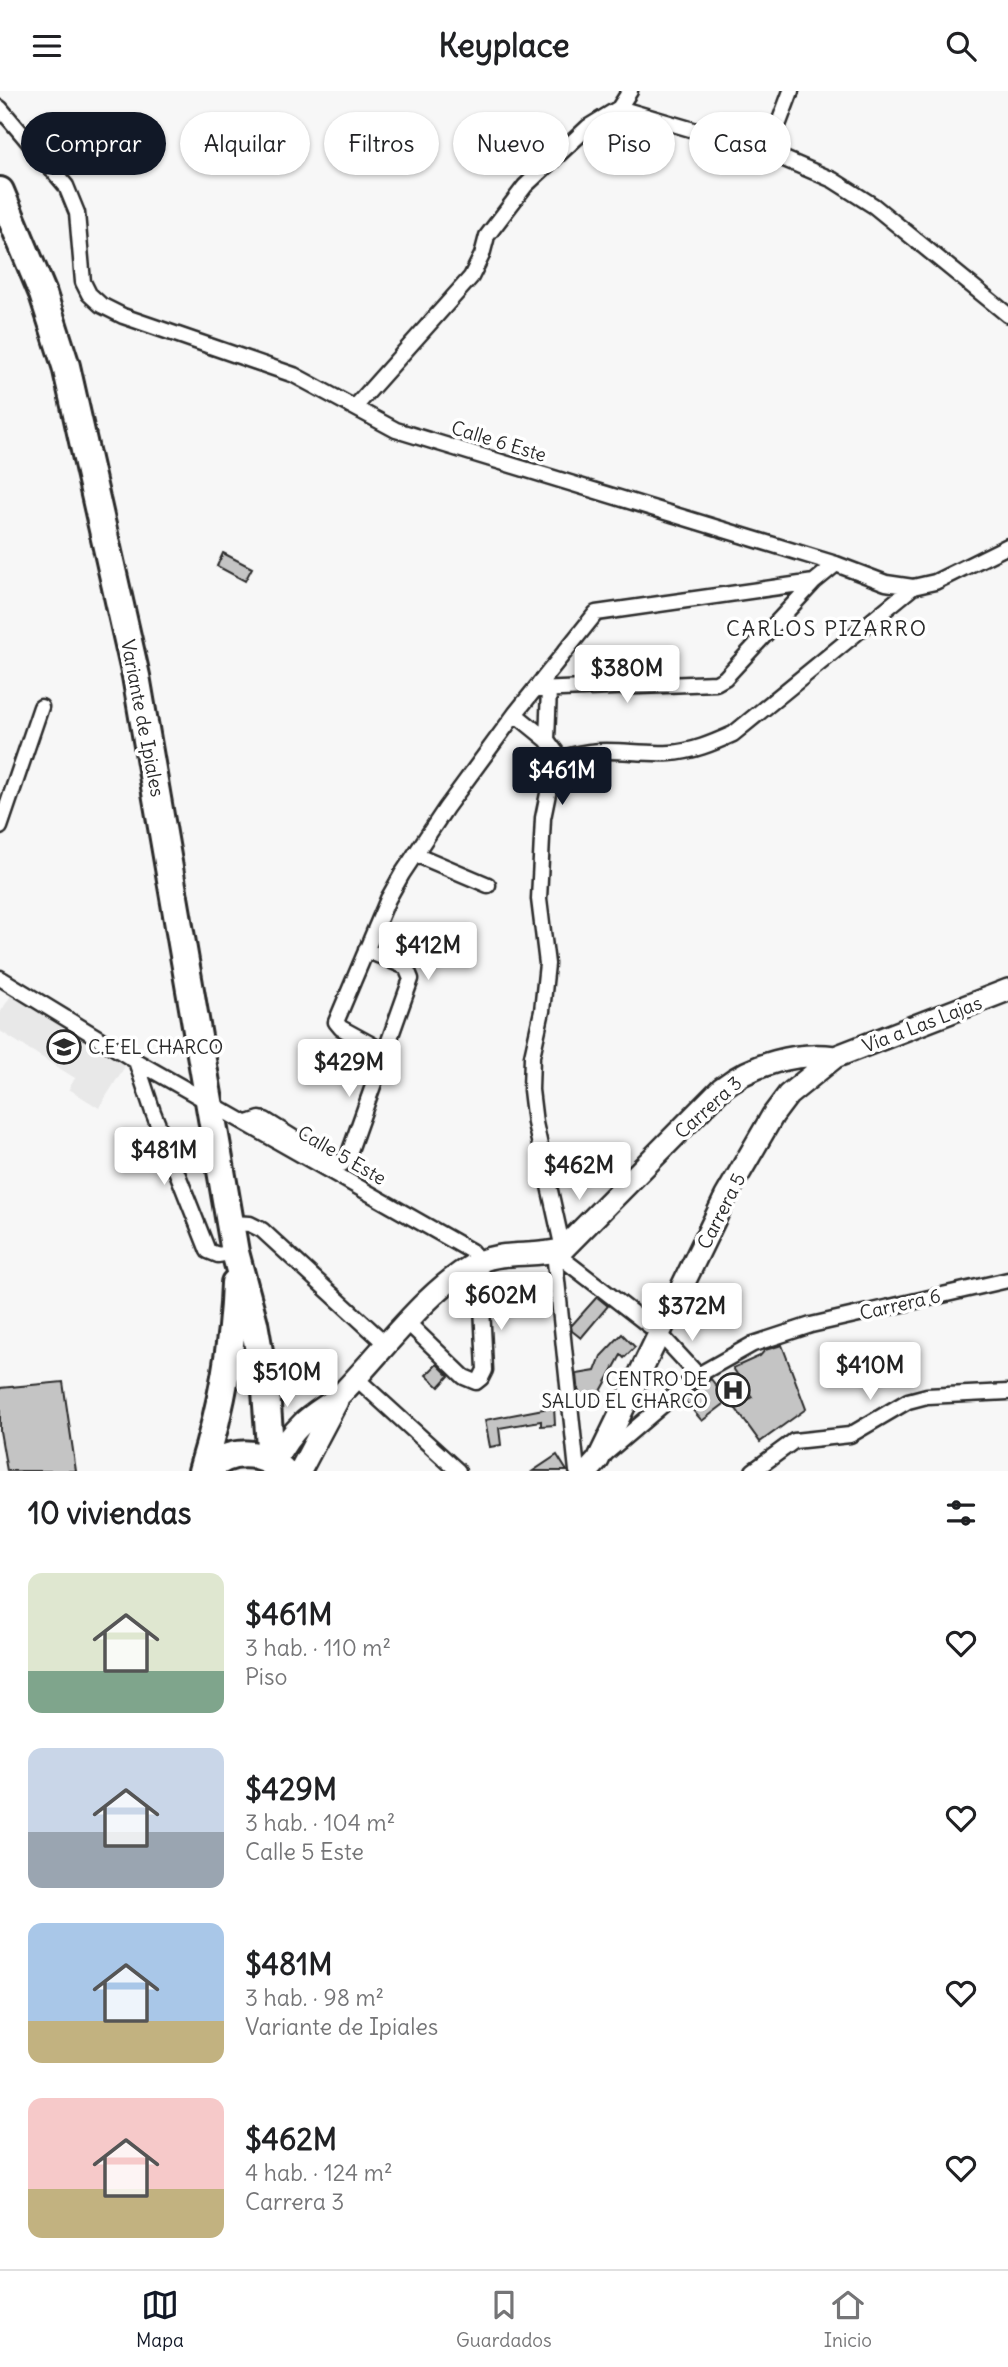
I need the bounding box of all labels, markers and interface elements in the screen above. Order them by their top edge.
text: Keyplace [439,25,569,66]
icon: menu [28,27,66,65]
icon: search [942,27,980,65]
chip: Comprar [21,112,166,175]
chip: Alquilar [180,112,310,175]
chip: Filtros [324,112,439,175]
chip: Nuevo [453,112,569,175]
chip: Piso [583,112,675,175]
chip: Casa [689,112,791,175]
street label: Calle 6 Este [449,415,549,467]
district label: CARLOS PIZARRO [726,615,928,642]
street label: Variante de Ipiales [116,637,170,799]
pin: $380M [578,645,676,705]
text: $380M [591,653,663,682]
pin: $461M [513,747,611,807]
text: $461M [528,755,596,784]
pin: $412M [379,923,477,982]
text: $412M [395,930,461,959]
street label: Vía a Las Lajas [859,990,985,1058]
school or university icon: C.E EL CHARCO [45,1028,83,1066]
place label: C.E EL CHARCO [88,1035,223,1059]
pin: $429M [300,1039,398,1099]
text: $429M [314,1047,384,1076]
street label: Carrera 3 [669,1071,747,1143]
street label: Calle 5 Este [293,1120,391,1190]
pin: $481M [115,1127,213,1187]
text: $481M [130,1135,198,1164]
pin: $462M [530,1143,628,1202]
text: $462M [544,1150,614,1179]
street label: Carrera 5 [692,1169,750,1253]
pin: $602M [452,1273,550,1332]
text: $602M [465,1280,537,1309]
pin: $372M [643,1283,741,1343]
street label: Carrera 6 [857,1283,943,1325]
text: $372M [658,1291,726,1320]
pin: $410M [821,1343,919,1402]
pin: $510M [238,1349,336,1409]
text: $410M [836,1350,904,1379]
text: $510M [253,1357,321,1386]
place label: CENTRO DE SALUD EL CHARCO [541,1367,708,1413]
hospital icon: CENTRO DE SALUD EL CHARCO [714,1371,752,1409]
text: 10 viviendas [28,1494,191,1532]
icon: filters [942,1494,980,1532]
text: $461M [245,1595,333,1633]
icon: home [84,1601,168,1685]
icon: heart [942,1624,980,1662]
text: 3 hab. · 110 m² [245,1633,391,1662]
text: Piso [245,1662,287,1691]
text: $429M [245,1770,337,1808]
icon: home [84,1776,168,1860]
icon: heart [942,1799,980,1837]
text: 3 hab. · 104 m² [245,1808,395,1837]
text: Calle 5 Este [245,1837,364,1866]
text: $481M [245,1945,333,1983]
icon: home [84,1951,168,2035]
icon: heart [942,1974,980,2012]
text: 3 hab. · 98 m² [245,1983,384,2012]
text: Variante de Ipiales [245,2012,438,2041]
text: $462M [245,2120,337,2158]
icon: home [84,2126,168,2210]
icon: heart [942,2149,980,2187]
text: 4 hab. · 124 m² [245,2158,393,2187]
text: Carrera 3 [245,2187,344,2216]
tab: Mapa [136,2286,184,2352]
tab: Guardados [456,2286,552,2352]
tab: Inicio [824,2286,872,2352]

